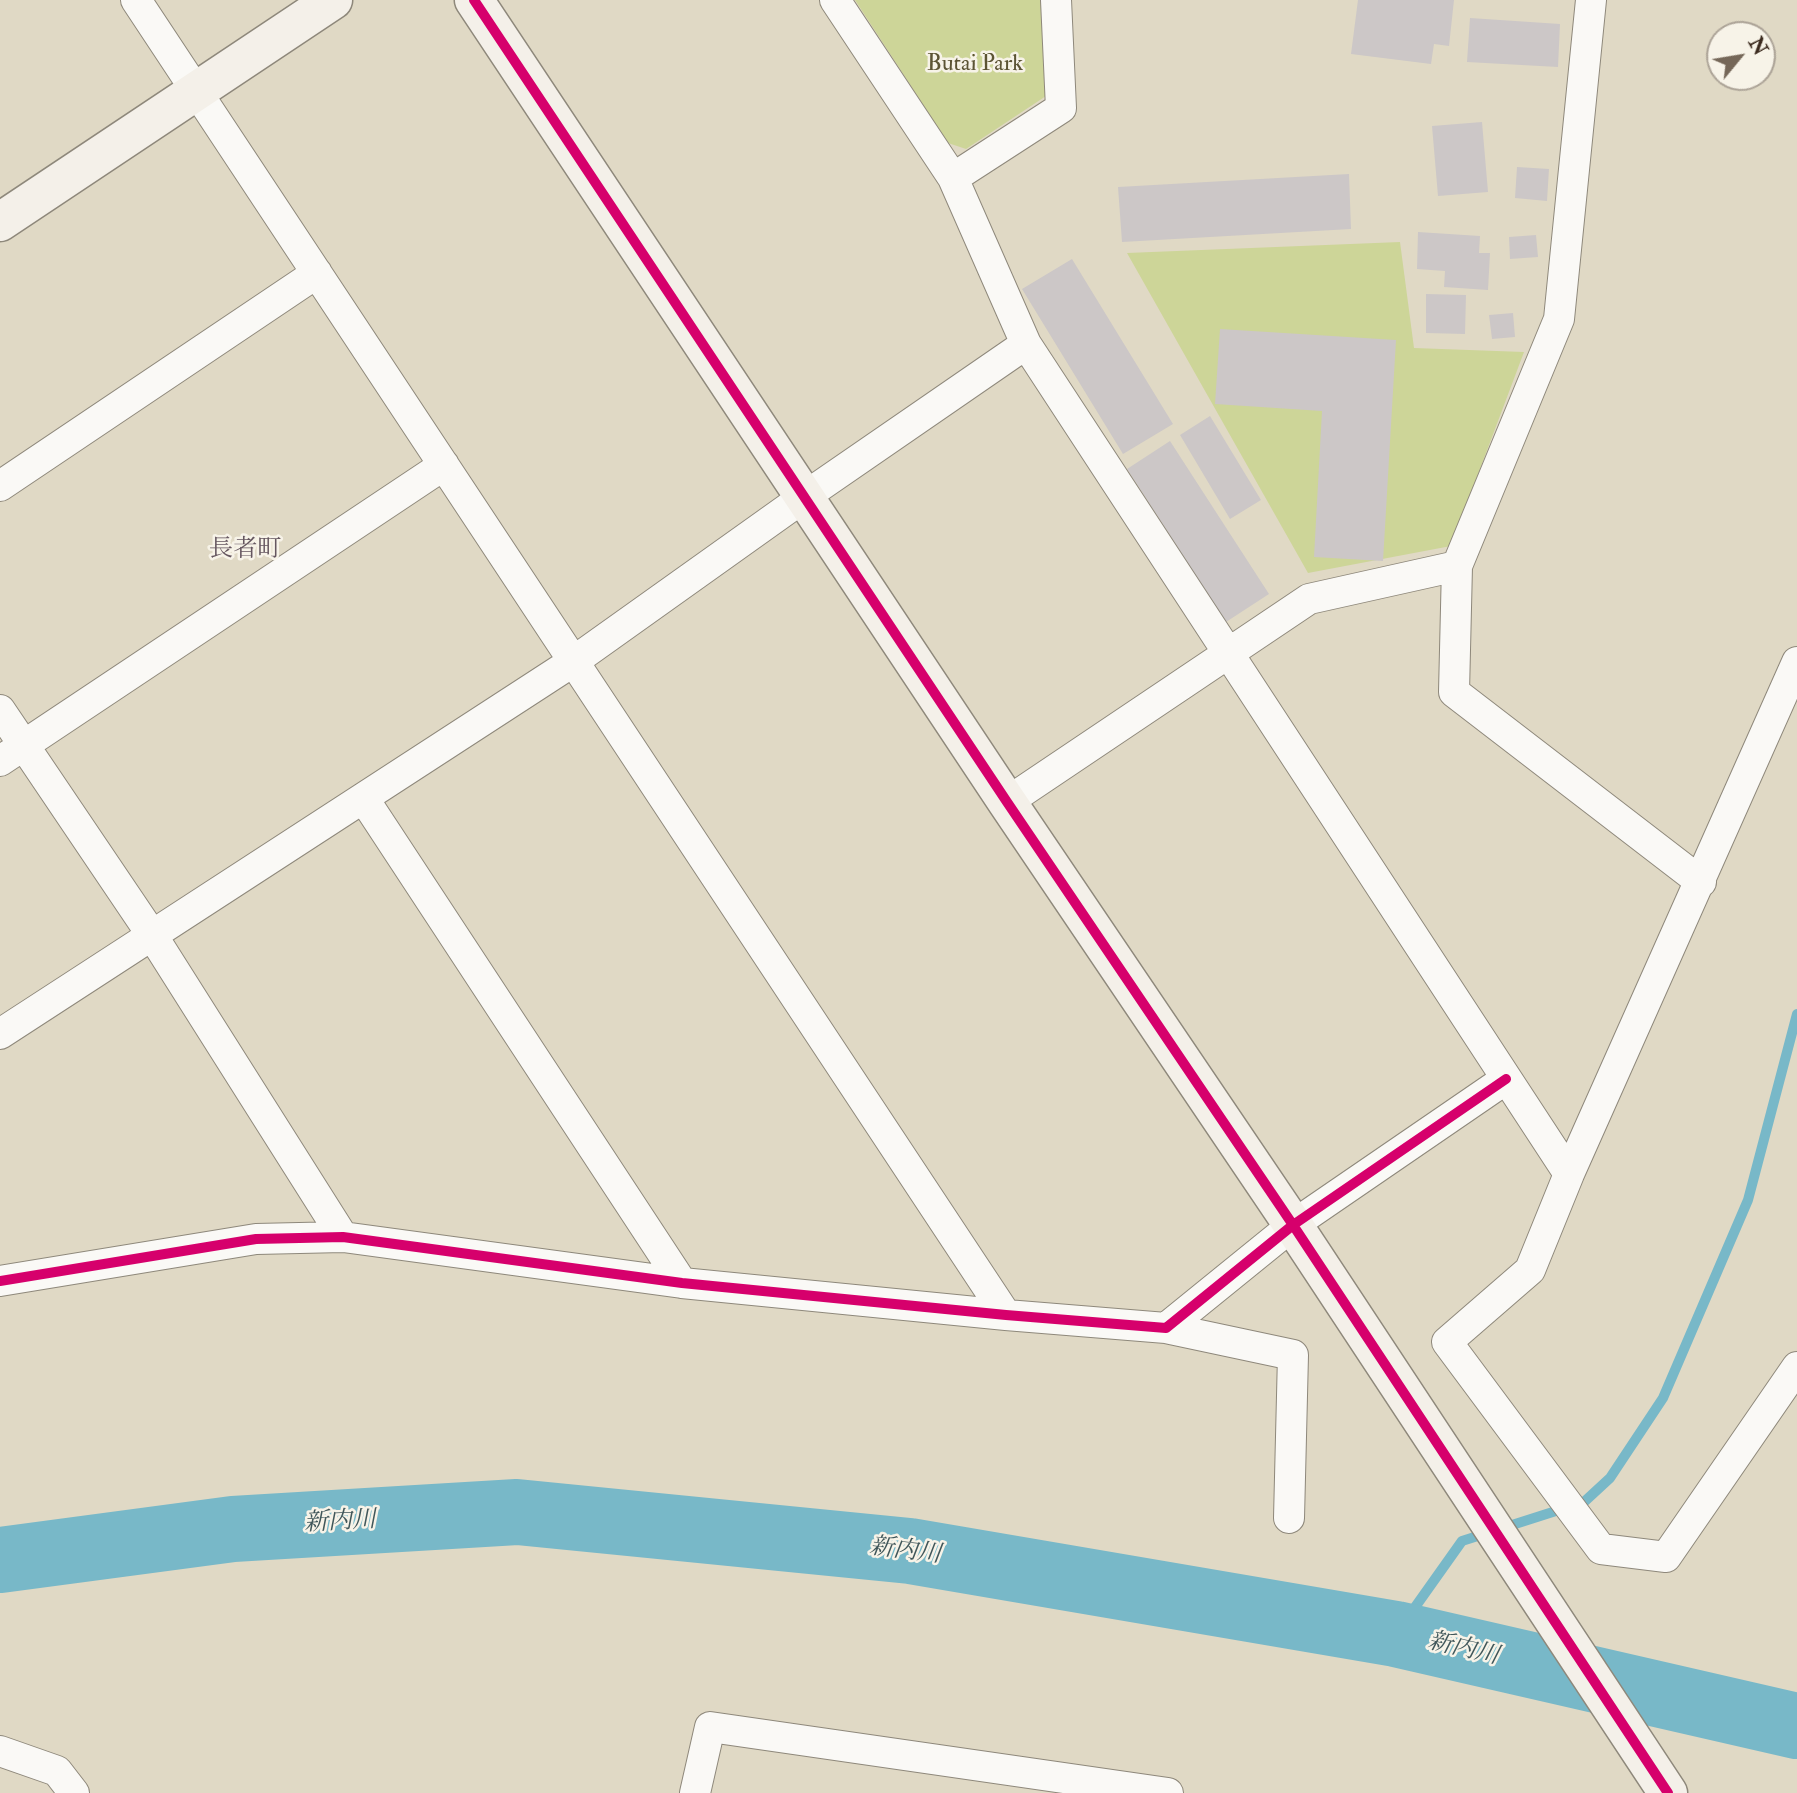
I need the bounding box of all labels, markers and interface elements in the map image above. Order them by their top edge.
north arrow [1706,21,1776,91]
text: N [1743,33,1772,60]
park label: Butai Park [927,51,1023,79]
district label: 長者町 [209,537,281,565]
water label: 新内川 [303,1507,377,1539]
water label: 新内川 [868,1533,942,1571]
water label: 新内川 [1425,1628,1501,1672]

